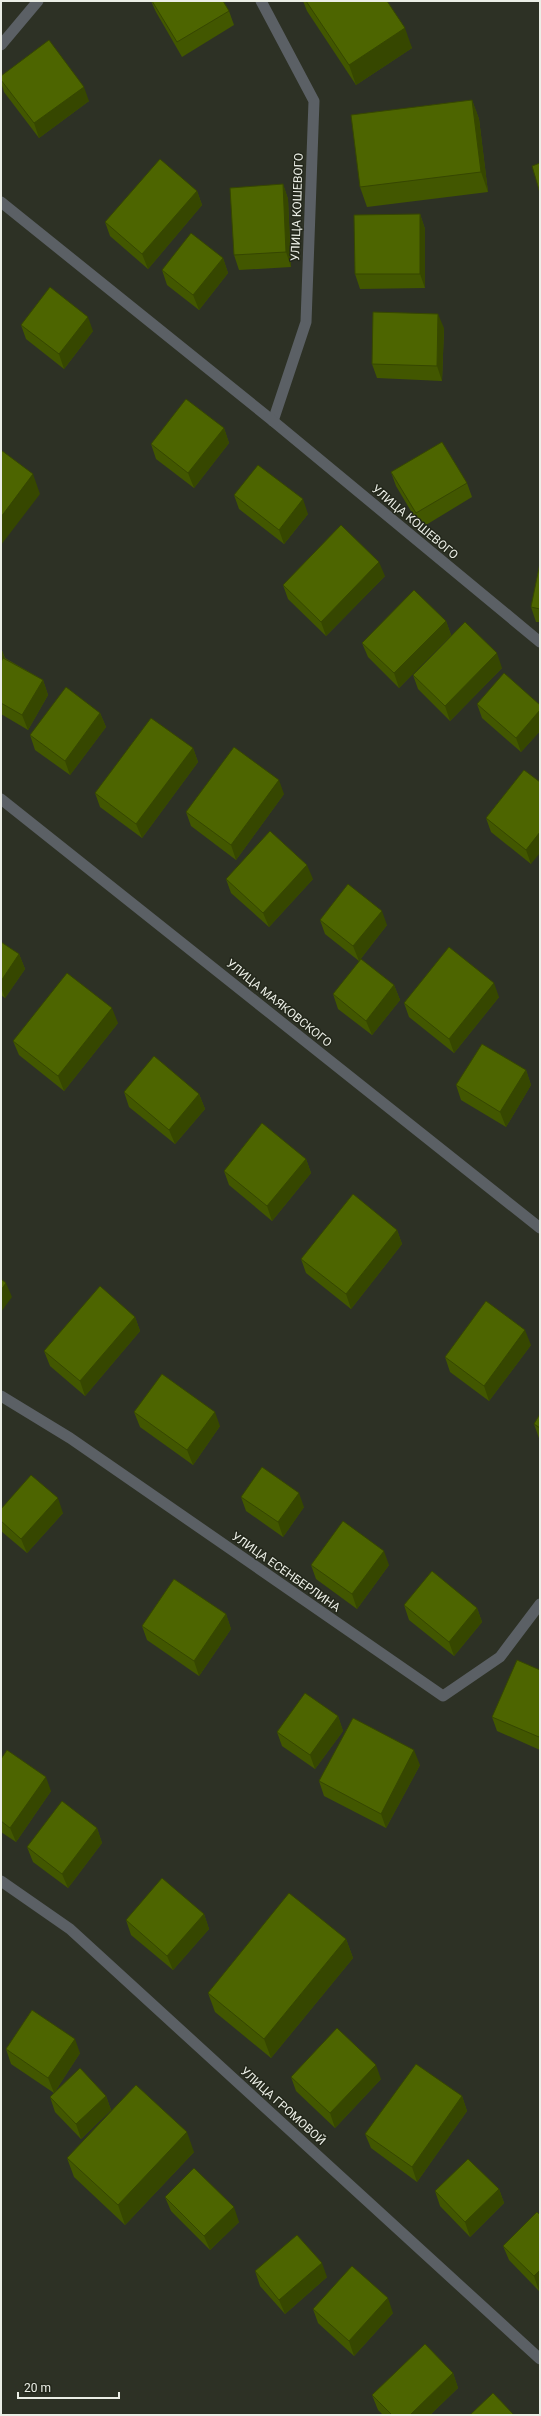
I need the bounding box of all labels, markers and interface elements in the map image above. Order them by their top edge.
street label: УЛИЦА КОШЕВОГО [288,153,306,261]
street label: УЛИЦА КОШЕВОГО [369,482,461,562]
street label: УЛИЦА МАЯКОВСКОГО [224,956,334,1050]
street label: УЛИЦА ЕСЕНБЕРЛИНА [229,1529,343,1615]
street label: УЛИЦА ГРОМОВОЙ [238,2063,329,2148]
scale bar [18,2374,119,2400]
text: 20 m [24,2381,51,2395]

